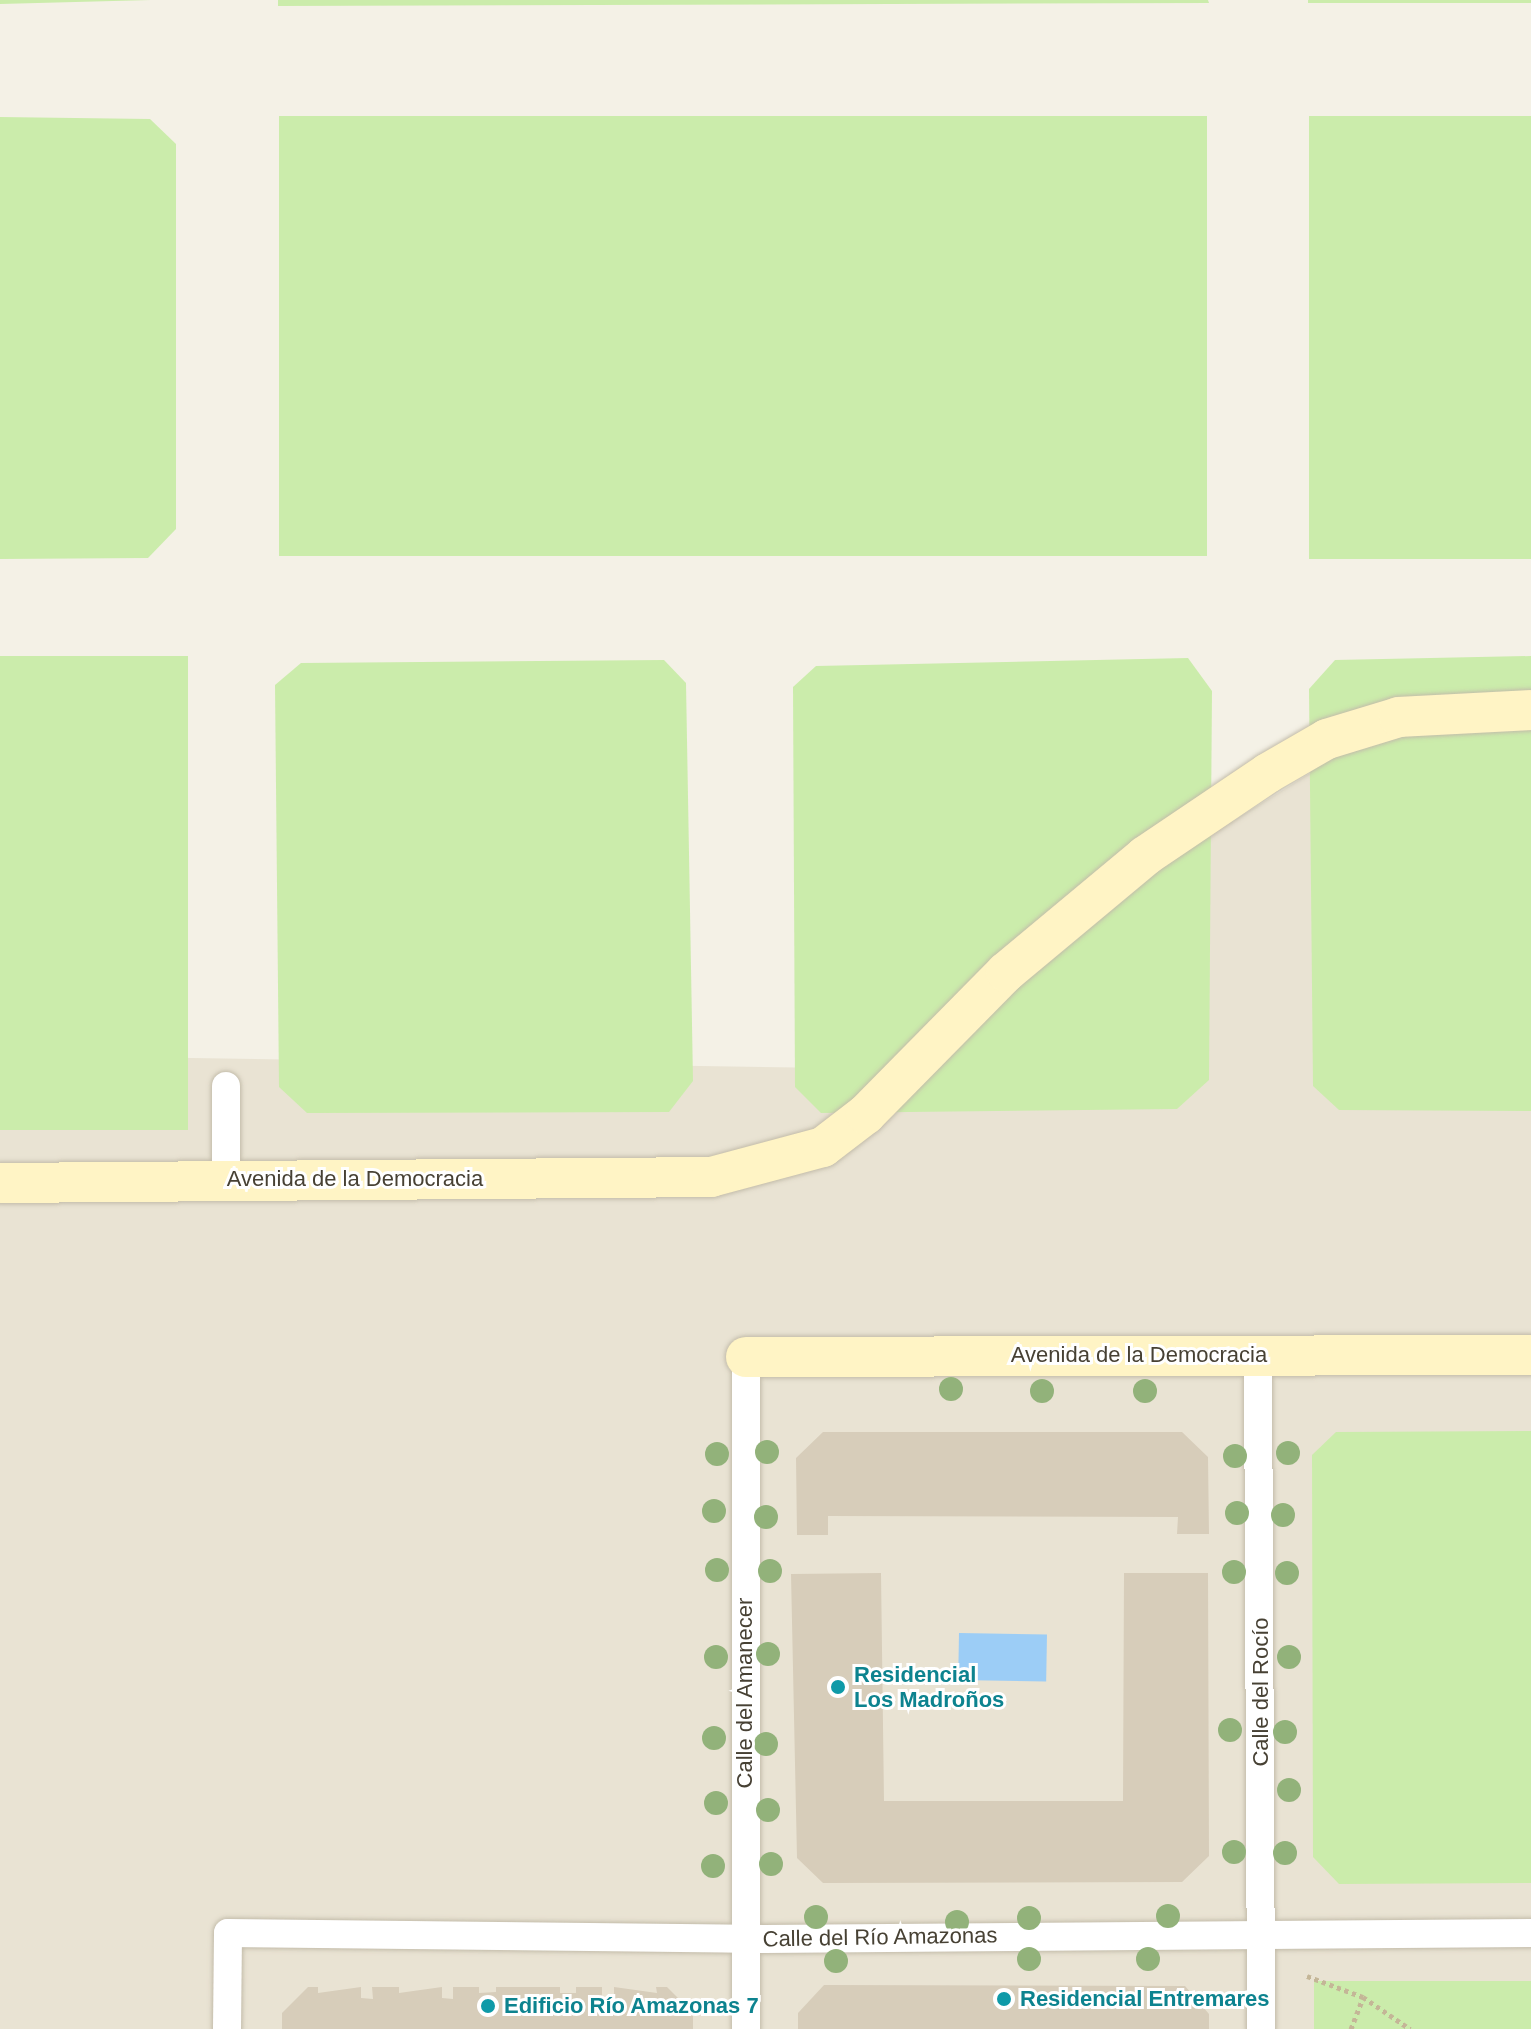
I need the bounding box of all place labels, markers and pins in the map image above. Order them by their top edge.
place label: Residencial Los Madroños [854,1661,1004,1712]
marker: Residencial Los Madroños [829,1678,847,1696]
place label: Residencial Entremares [1020,1986,1269,2012]
marker: Residencial Entremares [995,1990,1013,2008]
place label: Edificio Río Amazonas 7 [504,1993,759,2019]
marker: Edificio Río Amazonas 7 [479,1997,497,2015]

